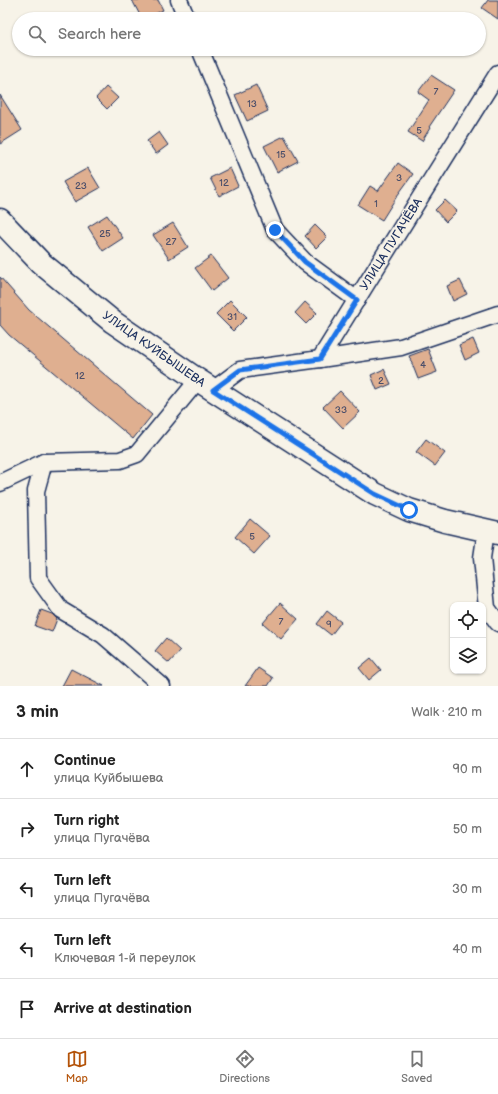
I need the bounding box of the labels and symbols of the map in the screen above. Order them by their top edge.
house number: 7 [434,86,439,98]
house number: 13 [247,98,257,110]
house number: 5 [416,125,422,137]
house number: 15 [276,149,286,161]
house number: 3 [396,172,402,184]
house number: 12 [219,177,229,189]
house number: 23 [75,180,87,192]
street label: УЛИЦА ПУГАЧЁВА [356,194,426,293]
house number: 1 [374,198,378,210]
route end [266,221,284,239]
house number: 25 [99,228,111,240]
house number: 27 [166,236,176,248]
street label: УЛИЦА КУЙБЫШЕВА [99,308,209,391]
house number: 31 [227,311,237,323]
house number: 4 [420,359,426,371]
house number: 12 [75,370,85,382]
house number: 2 [378,375,384,387]
house number: 33 [335,404,347,416]
route start [400,501,418,519]
house number: 5 [249,531,255,543]
house number: 7 [279,616,284,628]
house number: 9 [326,618,332,630]

